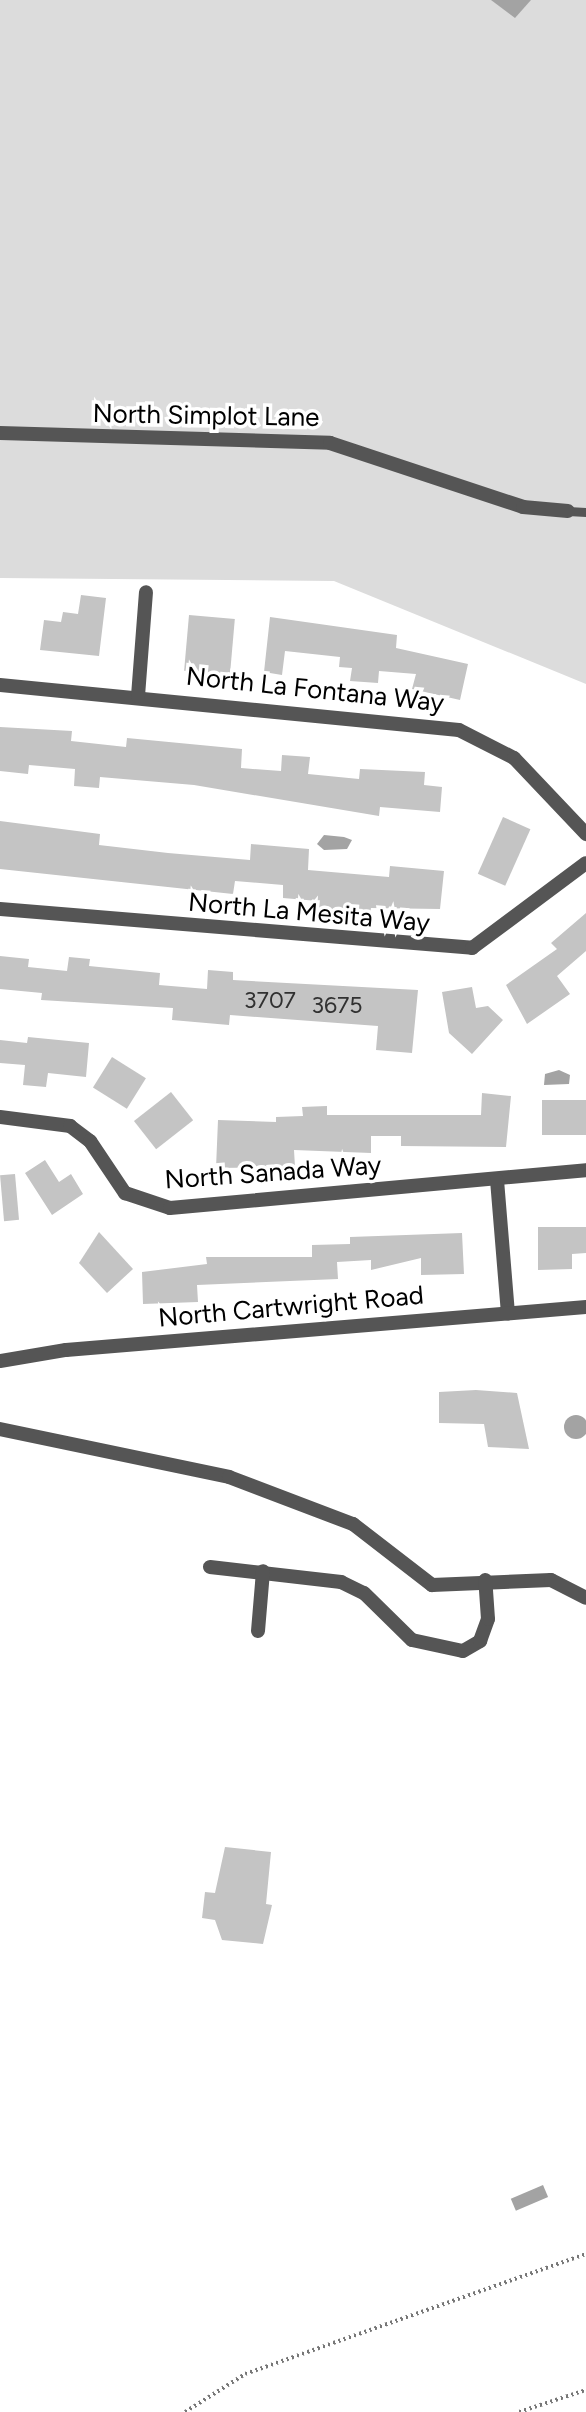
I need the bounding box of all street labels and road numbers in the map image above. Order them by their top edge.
street label: North Simplot Lane [92,398,320,434]
street label: North La Fontana Way [184,661,446,719]
street label: North La Mesita Way [187,887,431,939]
street label: North Sanada Way [164,1150,382,1196]
street label: North Cartwright Road [157,1280,425,1334]

